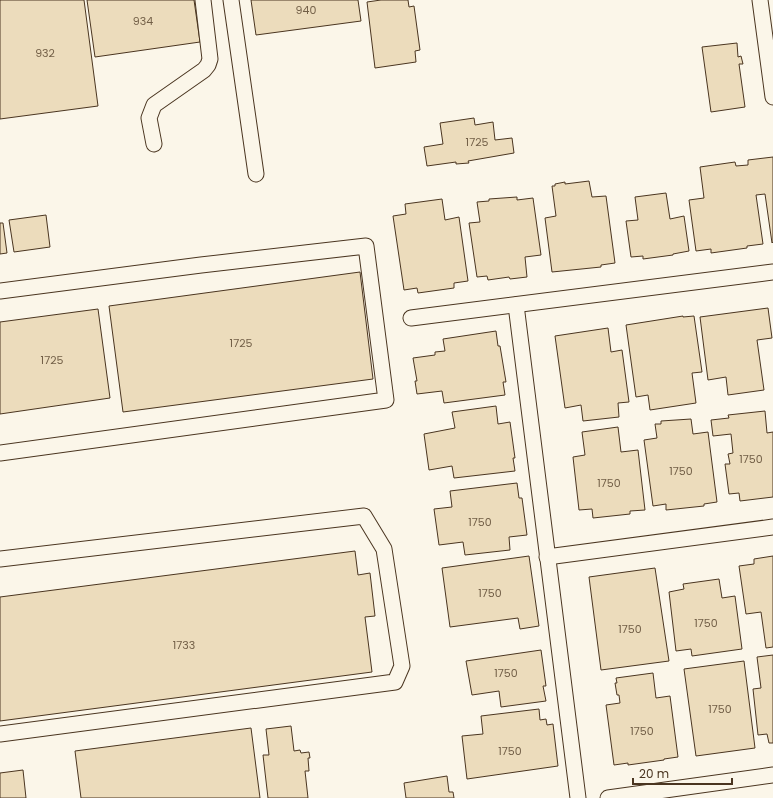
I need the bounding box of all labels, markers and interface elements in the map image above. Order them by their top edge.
house number: 940 [296,2,316,18]
house number: 934 [133,13,153,29]
house number: 932 [35,45,55,61]
house number: 1725 [466,134,488,150]
house number: 1725 [230,335,252,351]
house number: 1725 [41,352,63,368]
house number: 1750 [739,451,763,467]
house number: 1750 [669,463,693,479]
house number: 1750 [597,475,621,491]
house number: 1750 [468,514,492,530]
house number: 1750 [478,585,502,601]
house number: 1750 [694,615,718,631]
house number: 1750 [618,621,642,637]
house number: 1733 [173,637,195,653]
house number: 1750 [494,665,518,681]
house number: 1750 [708,701,732,717]
house number: 1750 [630,723,654,739]
house number: 1750 [498,743,522,759]
scale bar [633,760,732,786]
text: 20 m [639,765,669,782]

